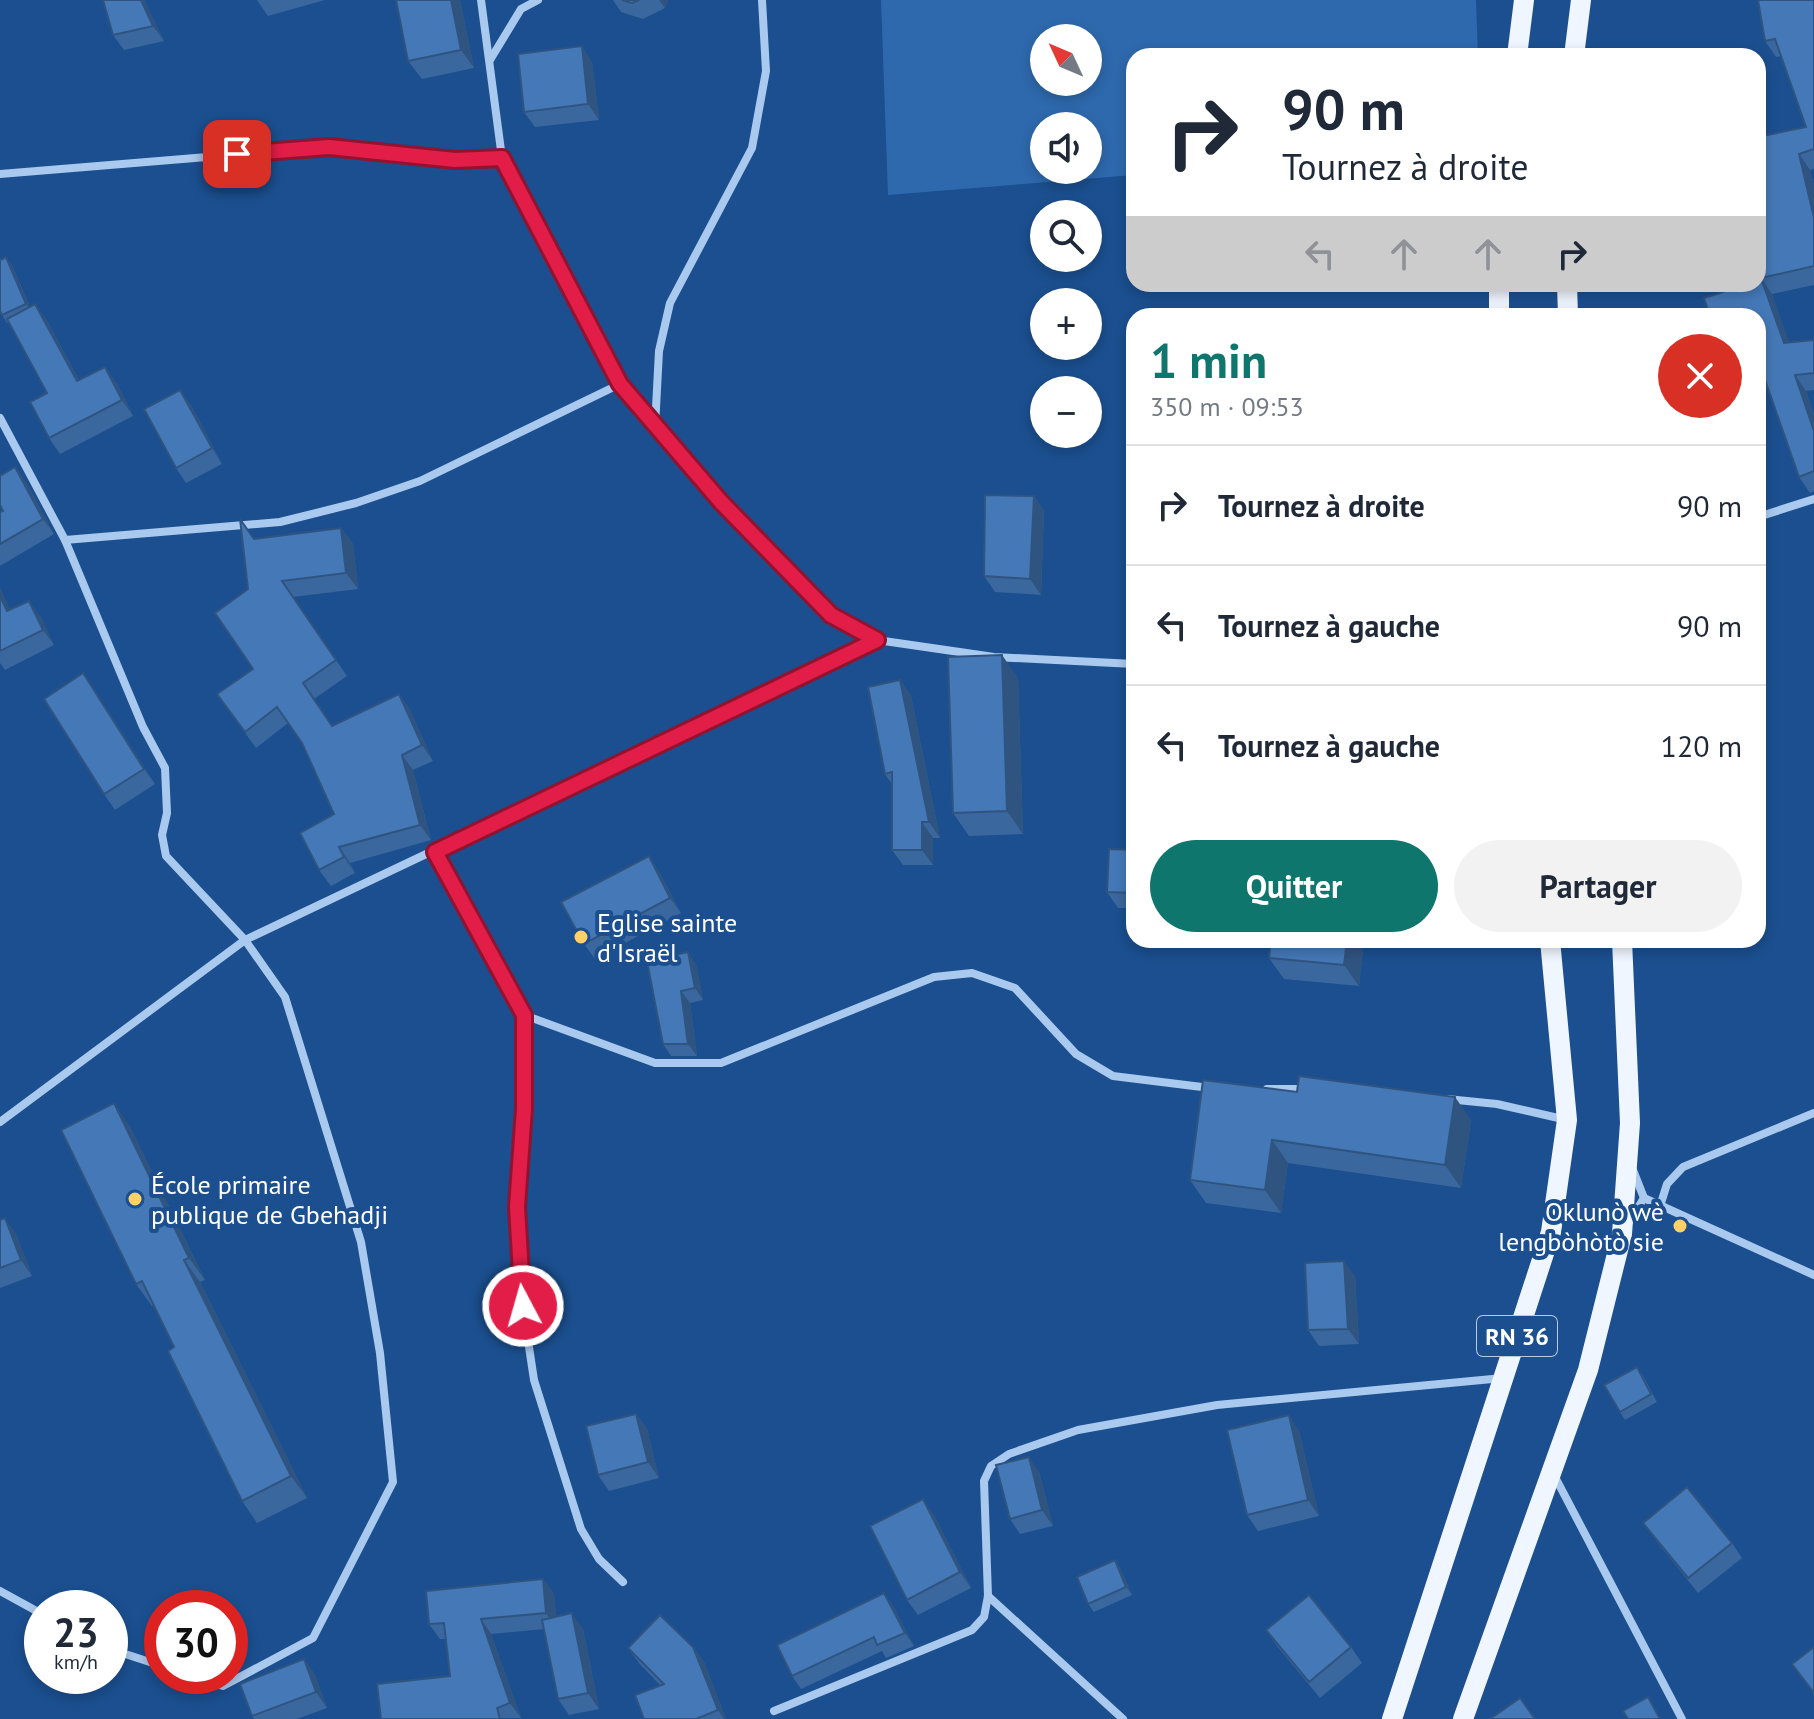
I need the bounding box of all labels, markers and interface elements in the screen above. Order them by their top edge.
north arrow [1030,24,1102,96]
map controls [1030,24,1102,448]
text: 90 m [1282,73,1405,145]
icon: right [1150,80,1254,184]
button: sound [1030,112,1102,184]
pin [203,120,271,188]
icon: arrive [215,132,259,176]
text: Tournez à droite [1282,143,1529,190]
button: search [1030,200,1102,272]
icon: left [1298,232,1342,276]
icon: ahead [1382,232,1426,276]
icon: ahead [1466,232,1510,276]
icon: right [1550,232,1594,276]
button: + [1030,288,1102,360]
text: 1 min [1150,329,1267,391]
button: close [1658,334,1742,418]
button: − [1030,376,1102,448]
text: 350 m · 09:53 [1150,390,1304,423]
icon: right [1150,483,1194,527]
text: Tournez à droite [1218,486,1425,525]
text: 90 m [1677,486,1742,525]
icon: left [1150,603,1194,647]
text: Tournez à gauche [1218,606,1440,645]
text: 90 m [1677,606,1742,645]
icon: left [1150,723,1194,767]
text: Tournez à gauche [1218,726,1440,765]
text: 120 m [1661,726,1742,765]
button: Quitter [1150,840,1438,932]
button: Partager [1454,840,1742,932]
place label: Eglise sainte d'Israël [597,906,737,969]
marker: Eglise sainte d'Israël [572,928,590,946]
place label: École primaire publique de Gbehadji [151,1168,388,1231]
marker: École primaire publique de Gbehadji [126,1190,144,1208]
place label: Oklunò wè lengbòhòtò sie [1498,1195,1664,1258]
marker: Oklunò wè lengbòhòtò sie [1671,1217,1689,1235]
position arrow [481,1264,565,1348]
road number: RN 36 [1477,1316,1557,1356]
speed limit sign: 30 [144,1590,248,1694]
text: 23 [53,1606,99,1658]
text: km/h [54,1649,98,1675]

